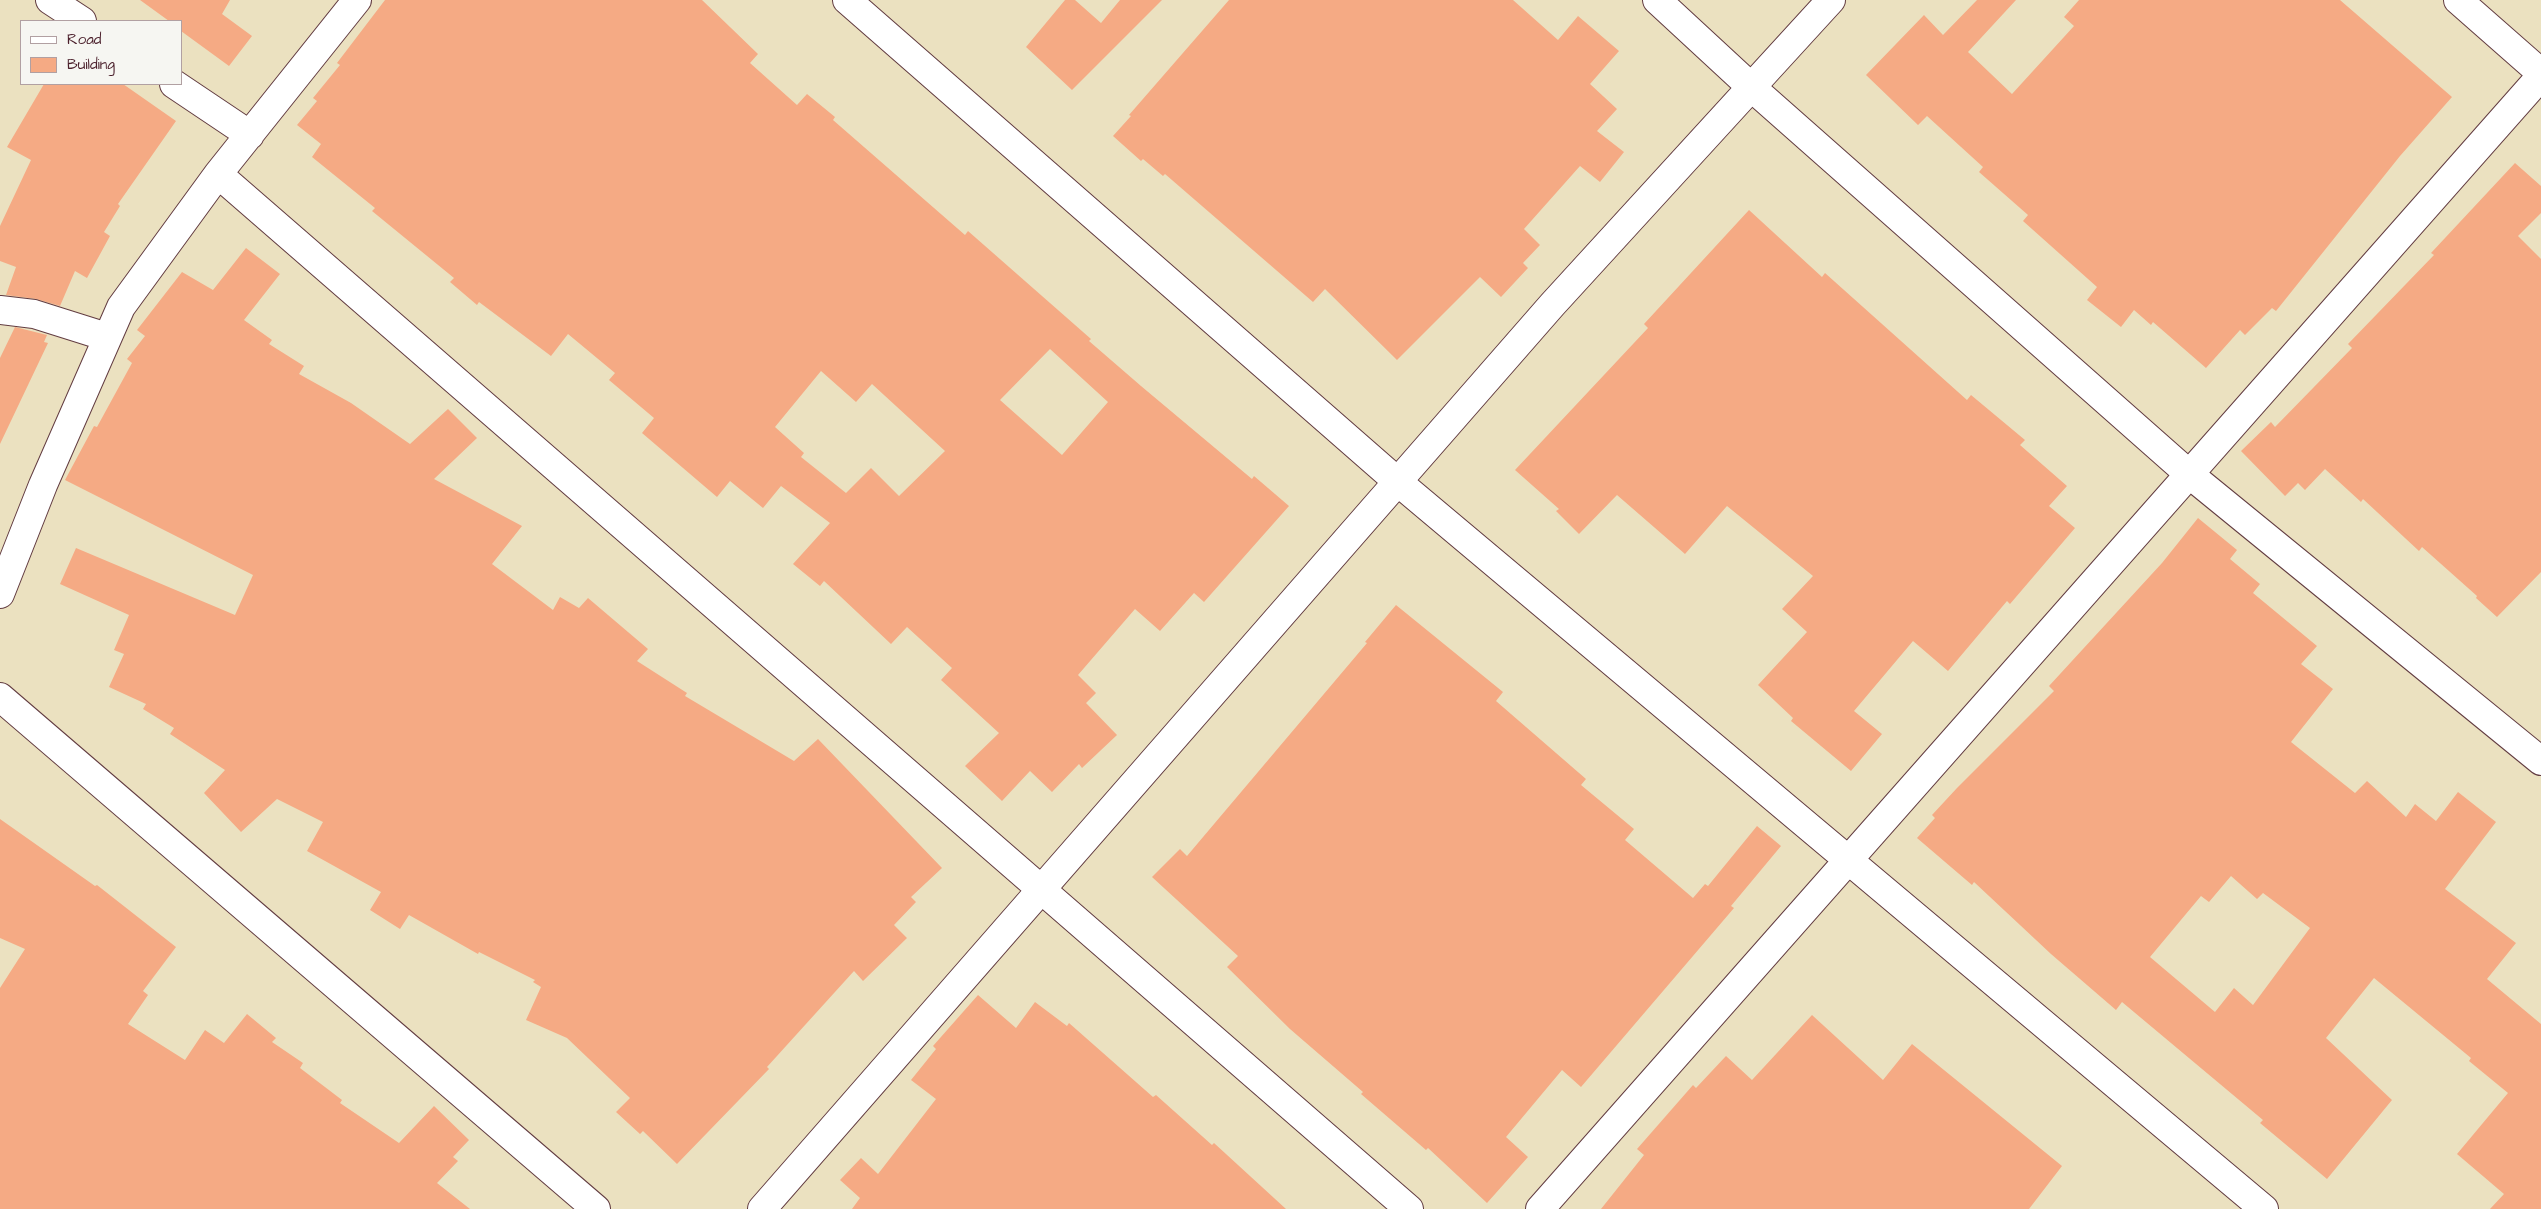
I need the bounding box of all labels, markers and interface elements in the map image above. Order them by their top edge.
legend [20,20,182,85]
text: Road [67,29,101,50]
text: Building [67,54,115,75]

